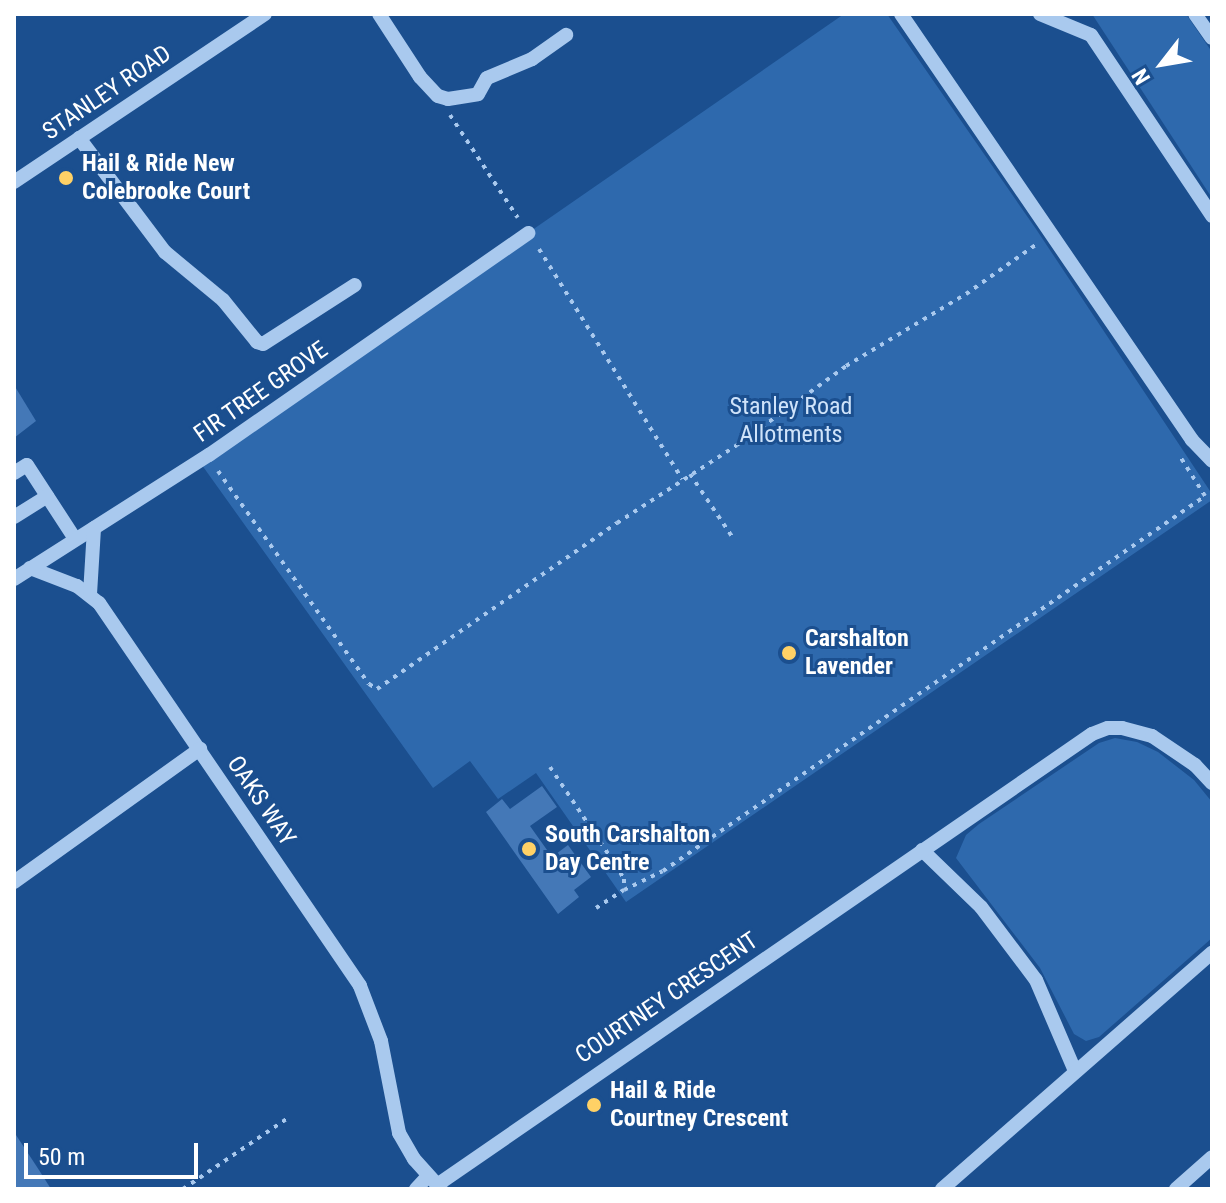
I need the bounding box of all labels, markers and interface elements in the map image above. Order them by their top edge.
north arrow [1122,24,1202,104]
street label: STANLEY ROAD [37,40,177,146]
text: N [1127,64,1155,89]
place label: Hail & Ride New Colebrooke Court [82,150,250,206]
marker: Hail & Ride New Colebrooke Court [57,169,75,187]
street label: FIR TREE GROVE [188,335,334,449]
park label: Stanley Road Allotments [730,393,852,449]
place label: Carshalton Lavender [805,625,909,681]
marker: Carshalton Lavender [780,644,798,662]
street label: OAKS WAY [220,751,302,851]
place label: South Carshalton Day Centre [545,821,710,877]
marker: South Carshalton Day Centre [520,840,538,858]
street label: COURTNEY CRESCENT [570,926,764,1070]
place label: Hail & Ride Courtney Crescent [610,1077,788,1133]
marker: Hail & Ride Courtney Crescent [585,1096,603,1114]
scale bar [28,1127,202,1177]
text: 50 m [38,1143,85,1171]

